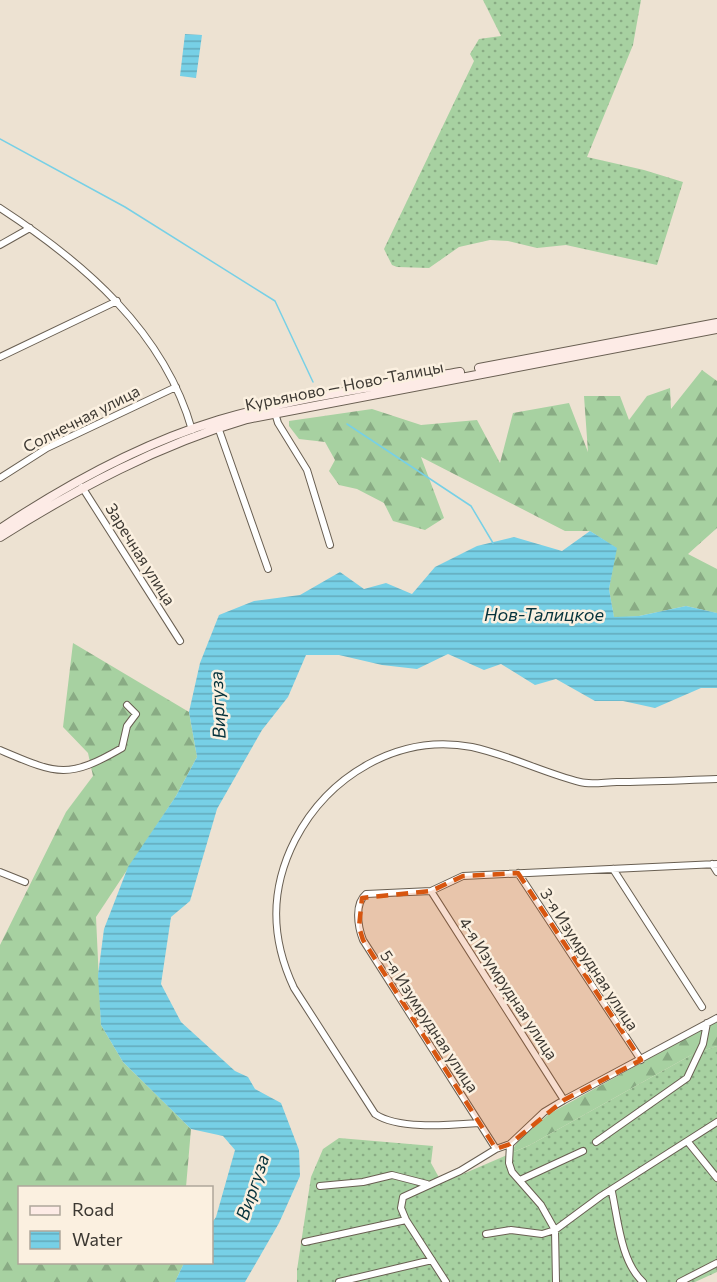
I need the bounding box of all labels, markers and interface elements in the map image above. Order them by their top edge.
street label: Курьяново — Ново-Талицы [243,356,445,414]
street label: Солнечная улица [20,380,142,456]
street label: Заречная улица [102,500,180,608]
water label: Нов-Талицкое [484,603,605,625]
water label: Виргуза [204,671,230,739]
street label: 3-я Изумрудная улица [537,884,643,1034]
street label: 4-я Изумрудная улица [456,913,562,1063]
street label: 5-я Изумрудная улица [377,946,483,1096]
water label: Виргуза [231,1151,273,1223]
legend [18,1186,213,1264]
text: Road [72,1198,114,1220]
text: Water [72,1228,123,1250]

